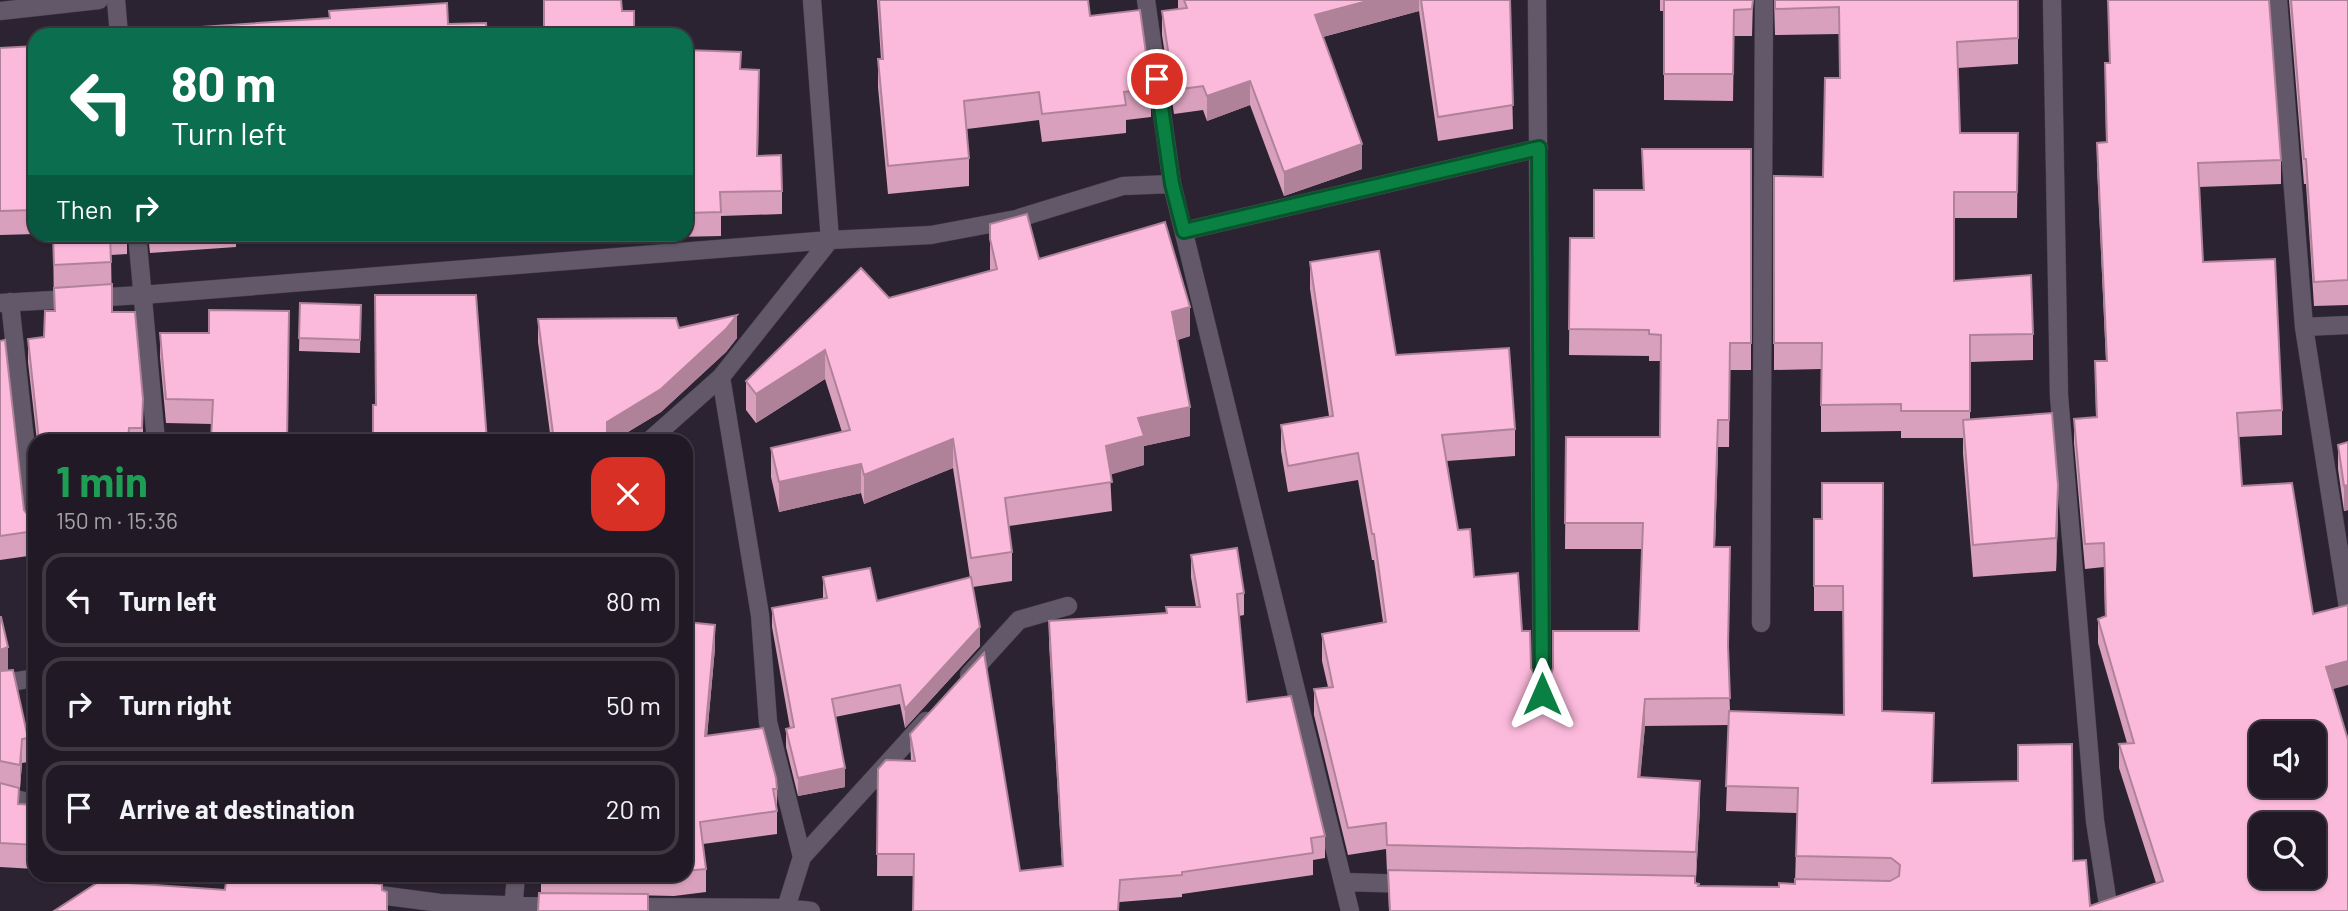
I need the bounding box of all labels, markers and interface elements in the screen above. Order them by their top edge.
pin [1127,49,1187,109]
text: 80 m [171,53,276,112]
icon: left [56,56,147,147]
icon: arrive [1138,60,1176,98]
text: Turn left [171,113,288,151]
icon: right [127,189,165,227]
text: Then [56,193,113,224]
text: 1 min [56,455,148,505]
button: close [591,457,665,531]
text: 150 m · 15:36 [56,506,178,534]
icon: left [60,581,98,619]
text: Turn left [119,585,217,616]
text: 80 m [606,585,661,616]
position arrow [1505,657,1579,731]
icon: right [60,685,98,723]
text: Turn right [119,689,232,720]
text: 50 m [606,689,661,720]
map controls [2249,721,2326,889]
button: sound [2249,721,2326,798]
icon: arrive [60,789,98,827]
text: Arrive at destination [119,793,355,824]
text: 20 m [606,793,661,824]
button: search [2249,812,2326,889]

